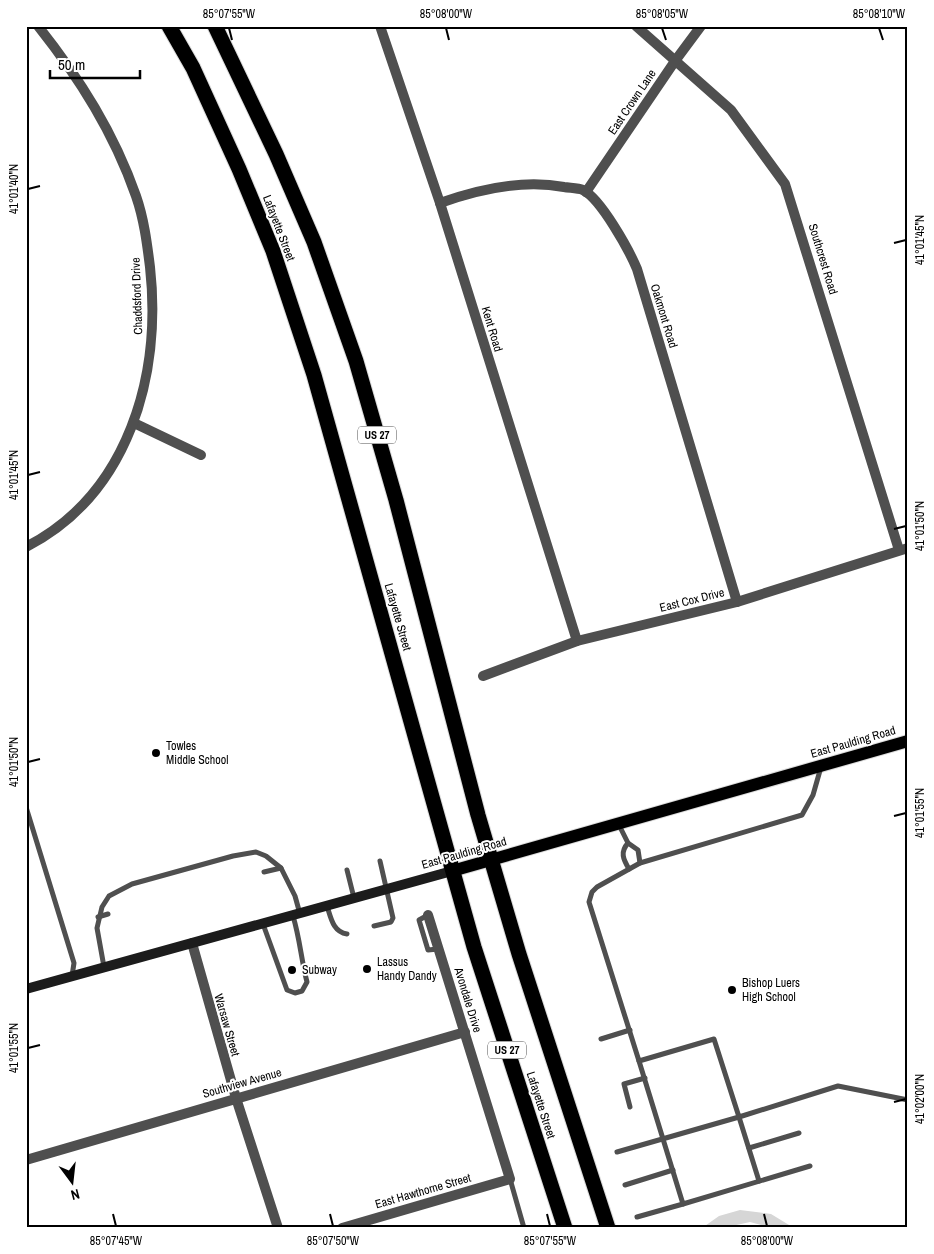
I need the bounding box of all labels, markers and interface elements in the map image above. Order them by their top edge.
text: 85°07'55"W [203,6,256,22]
text: 85°08'00"W [420,6,473,22]
text: 85°08'05"W [636,6,689,22]
text: 85°08'10"W [853,6,906,22]
scale bar [50,48,140,80]
text: 50 m [58,54,85,75]
street label: East Crown Lane [604,66,660,138]
text: 41°01'40"N [6,164,22,214]
street label: Lafayette Street [259,193,299,264]
text: 41°01'45"N [912,215,928,265]
street label: Southcrest Road [805,222,841,296]
street label: Chaddsford Drive [128,257,146,335]
street label: Oakmont Road [647,282,681,350]
street label: Kent Road [478,304,506,354]
road number: US 27 [358,426,396,444]
text: 41°01'45"N [6,450,22,500]
text: 41°01'50"N [912,501,928,551]
street label: Lafayette Street [381,581,415,653]
street label: East Cox Drive [658,584,726,616]
street label: East Paulding Road [809,722,897,762]
text: 41°01'50"N [6,737,22,787]
place label: Towles Middle School [166,738,228,768]
marker: Towles Middle School [150,747,162,759]
text: 41°01'55"N [912,788,928,838]
street label: East Paulding Road [420,833,508,873]
place label: Lassus Handy Dandy [377,954,437,984]
place label: Subway [302,962,337,978]
marker: Lassus Handy Dandy [361,963,373,975]
marker: Subway [286,964,298,976]
street label: Avondale Drive [450,965,485,1034]
place label: Bishop Luers High School [742,975,800,1005]
marker: Bishop Luers High School [726,984,738,996]
street label: Warsaw Street [210,992,244,1058]
text: 41°01'55"N [6,1023,22,1073]
road number: US 27 [488,1042,526,1058]
street label: Southview Avenue [201,1064,283,1102]
street label: Lafayette Street [523,1069,559,1141]
text: 41°02'00"N [912,1074,928,1124]
north arrow [48,1156,98,1206]
street label: East Hawthorne Street [373,1170,473,1212]
text: N [69,1185,82,1204]
text: 85°07'45"W [90,1233,143,1249]
text: 85°07'50"W [307,1233,360,1249]
text: 85°07'55"W [524,1233,577,1249]
text: 85°08'00"W [741,1233,794,1249]

